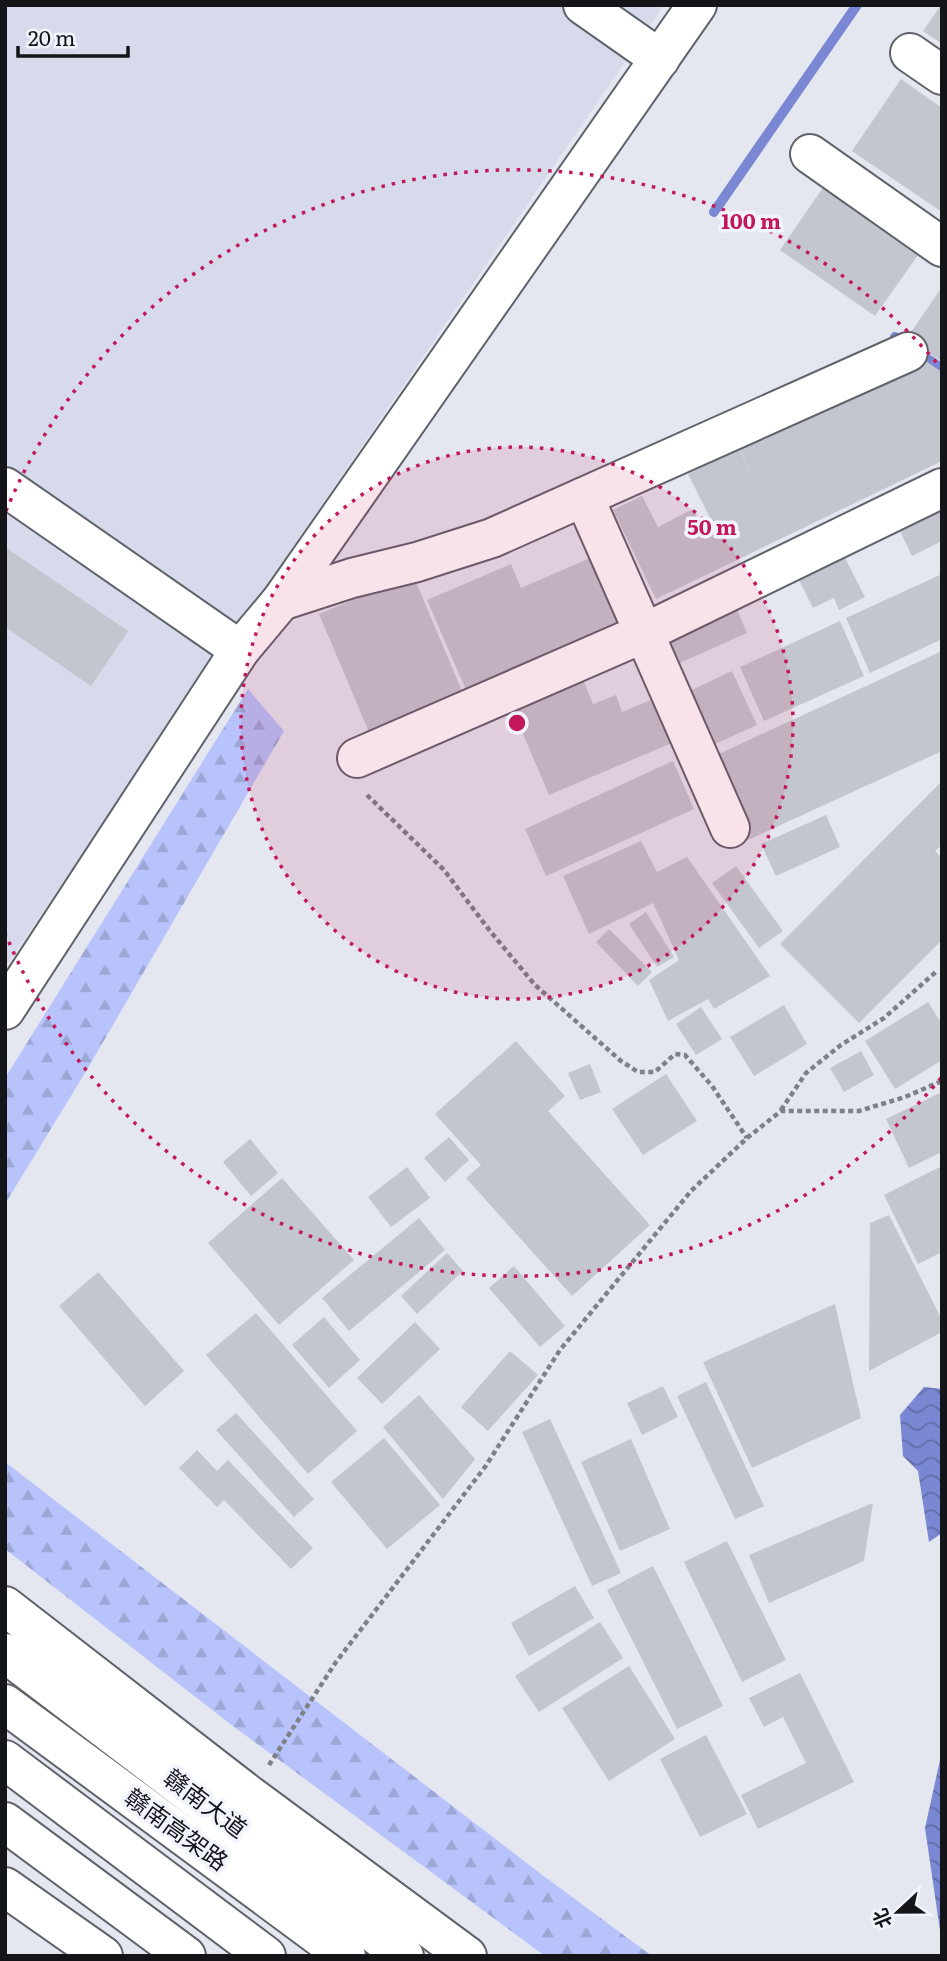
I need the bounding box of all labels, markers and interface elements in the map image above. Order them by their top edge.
scale bar [18,14,128,58]
text: 20 m [28,21,75,52]
text: 100 m [721,204,781,235]
text: 50 m [687,510,737,541]
centre of rings [505,711,529,735]
street label: 赣南大道 [158,1759,255,1845]
street label: 赣南高架路 [119,1779,236,1877]
north arrow [863,1877,933,1947]
text: 北 [865,1905,898,1933]

